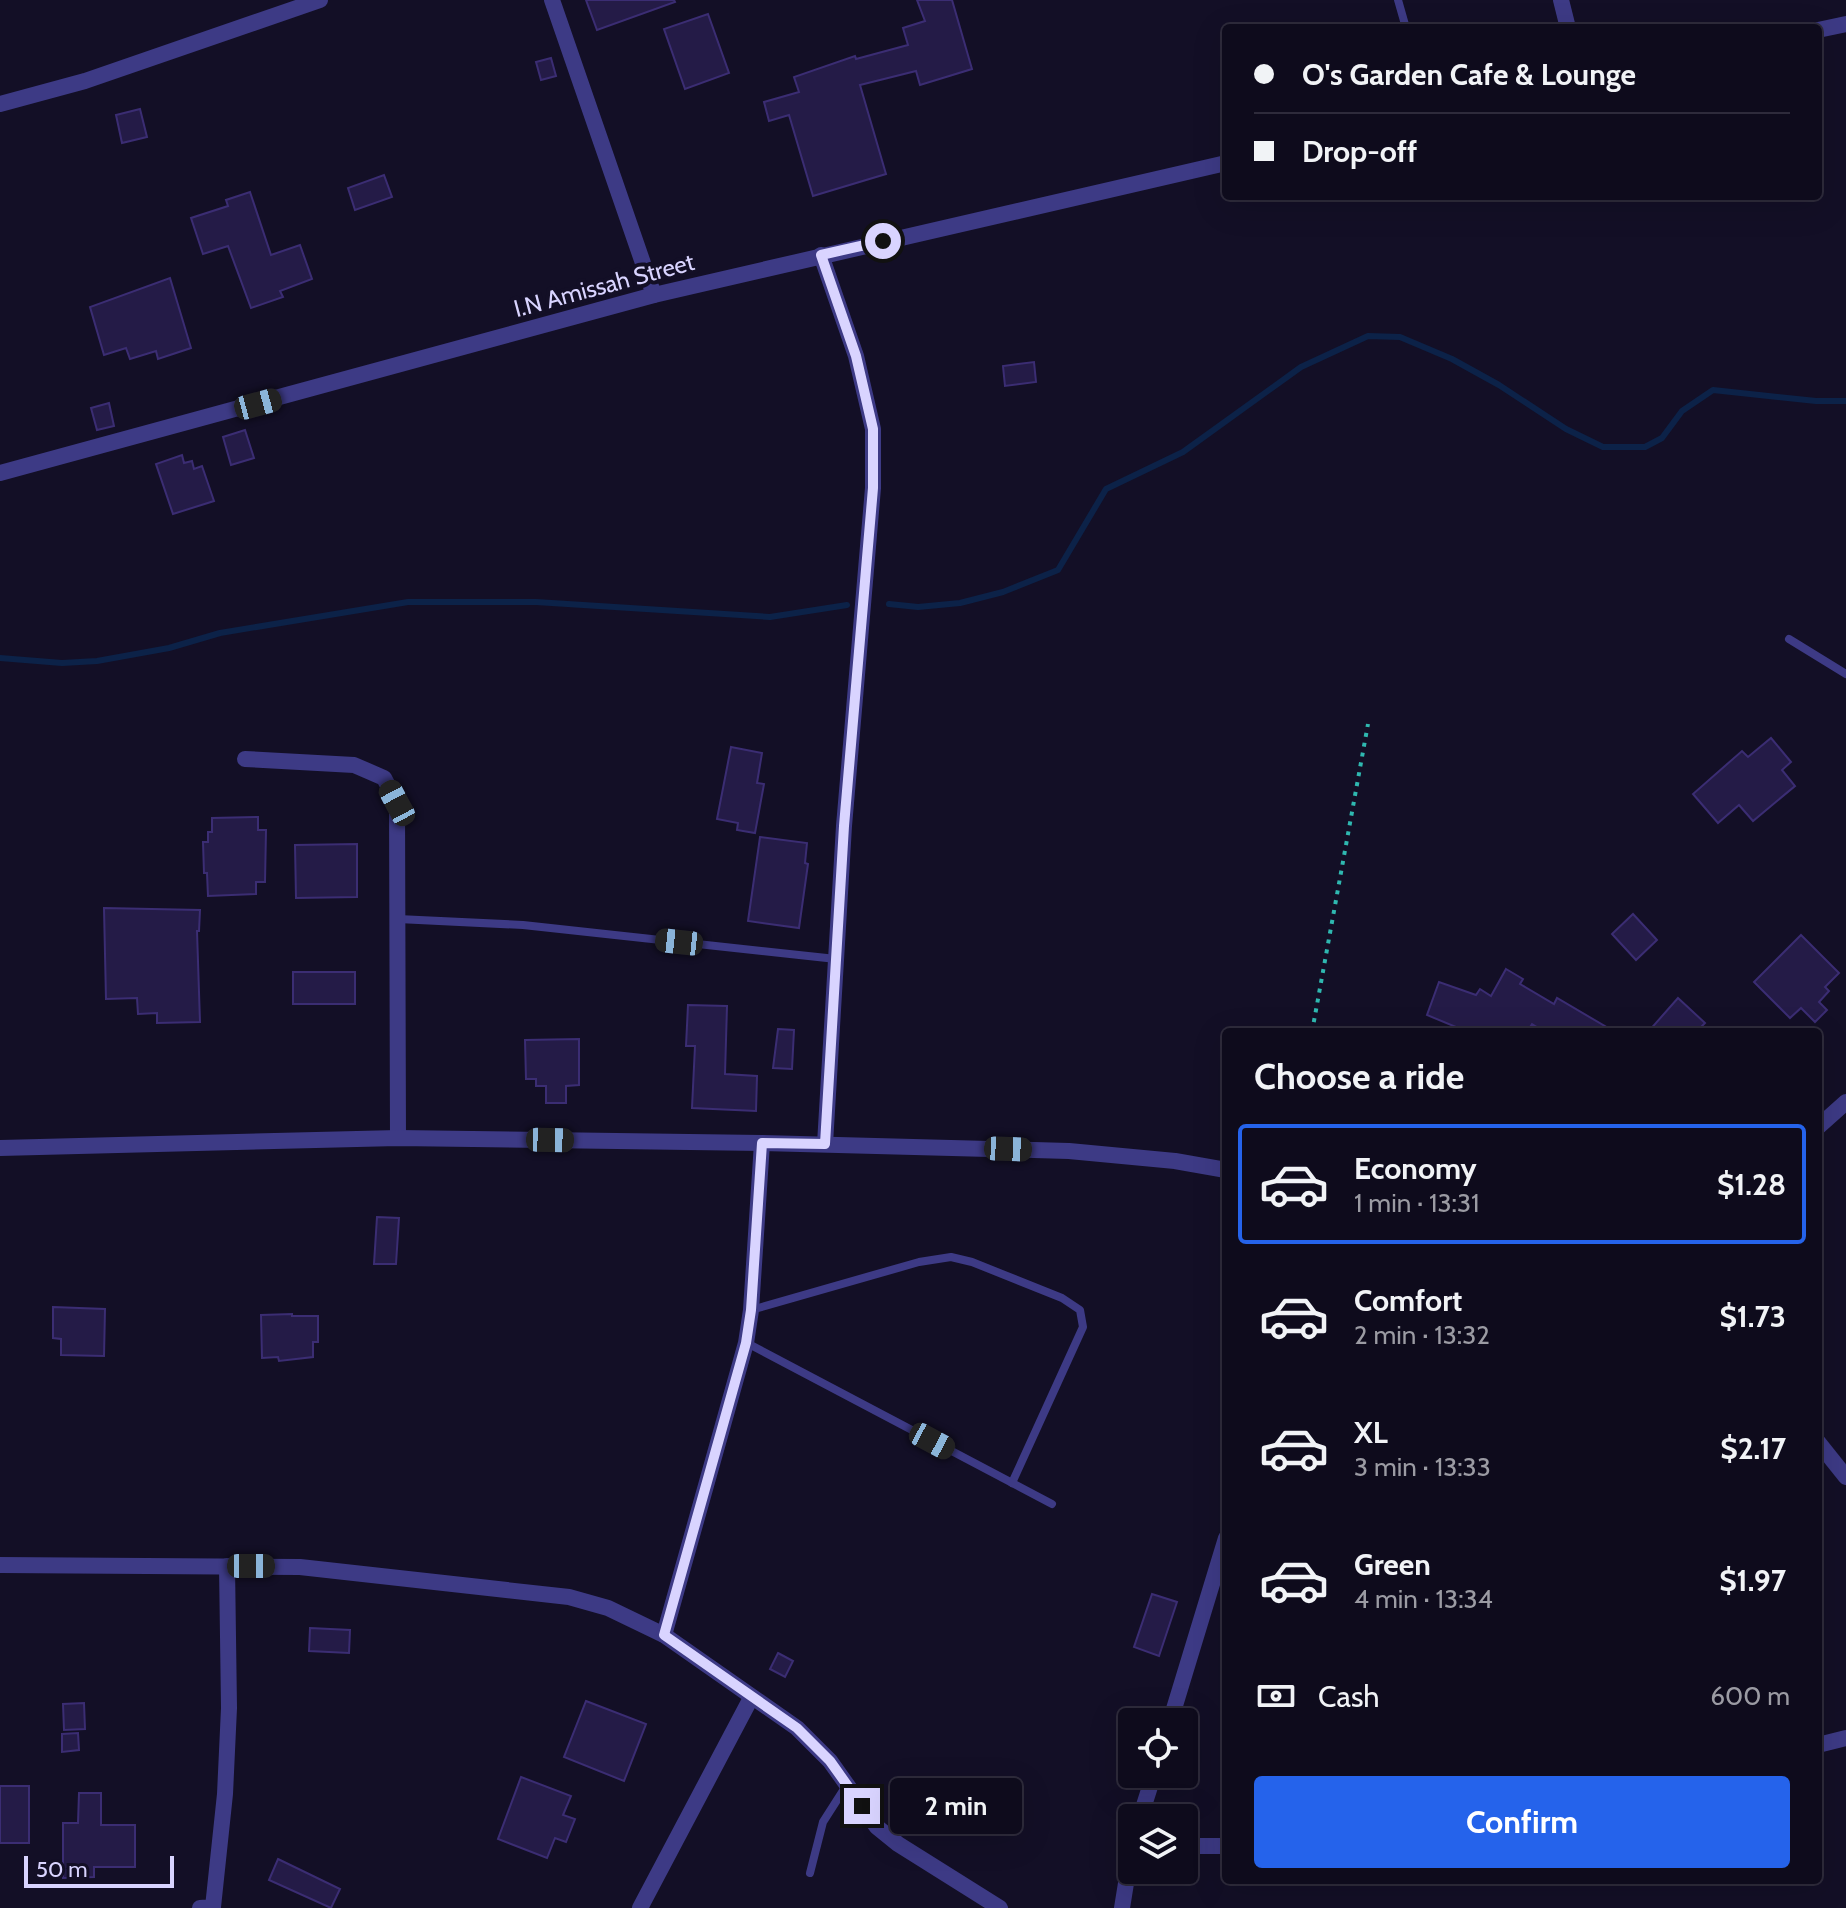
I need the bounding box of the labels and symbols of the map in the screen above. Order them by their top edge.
route start [865,223,901,259]
street label: I.N Amissah Street [511,247,697,323]
car [232,386,284,422]
car [375,776,419,830]
car [654,928,704,956]
car [526,1128,574,1152]
car [984,1136,1032,1162]
car [905,1419,959,1463]
car [227,1554,275,1578]
callout: 2 min [890,1778,1022,1834]
route end [844,1788,880,1824]
scale bar [24,1852,174,1888]

